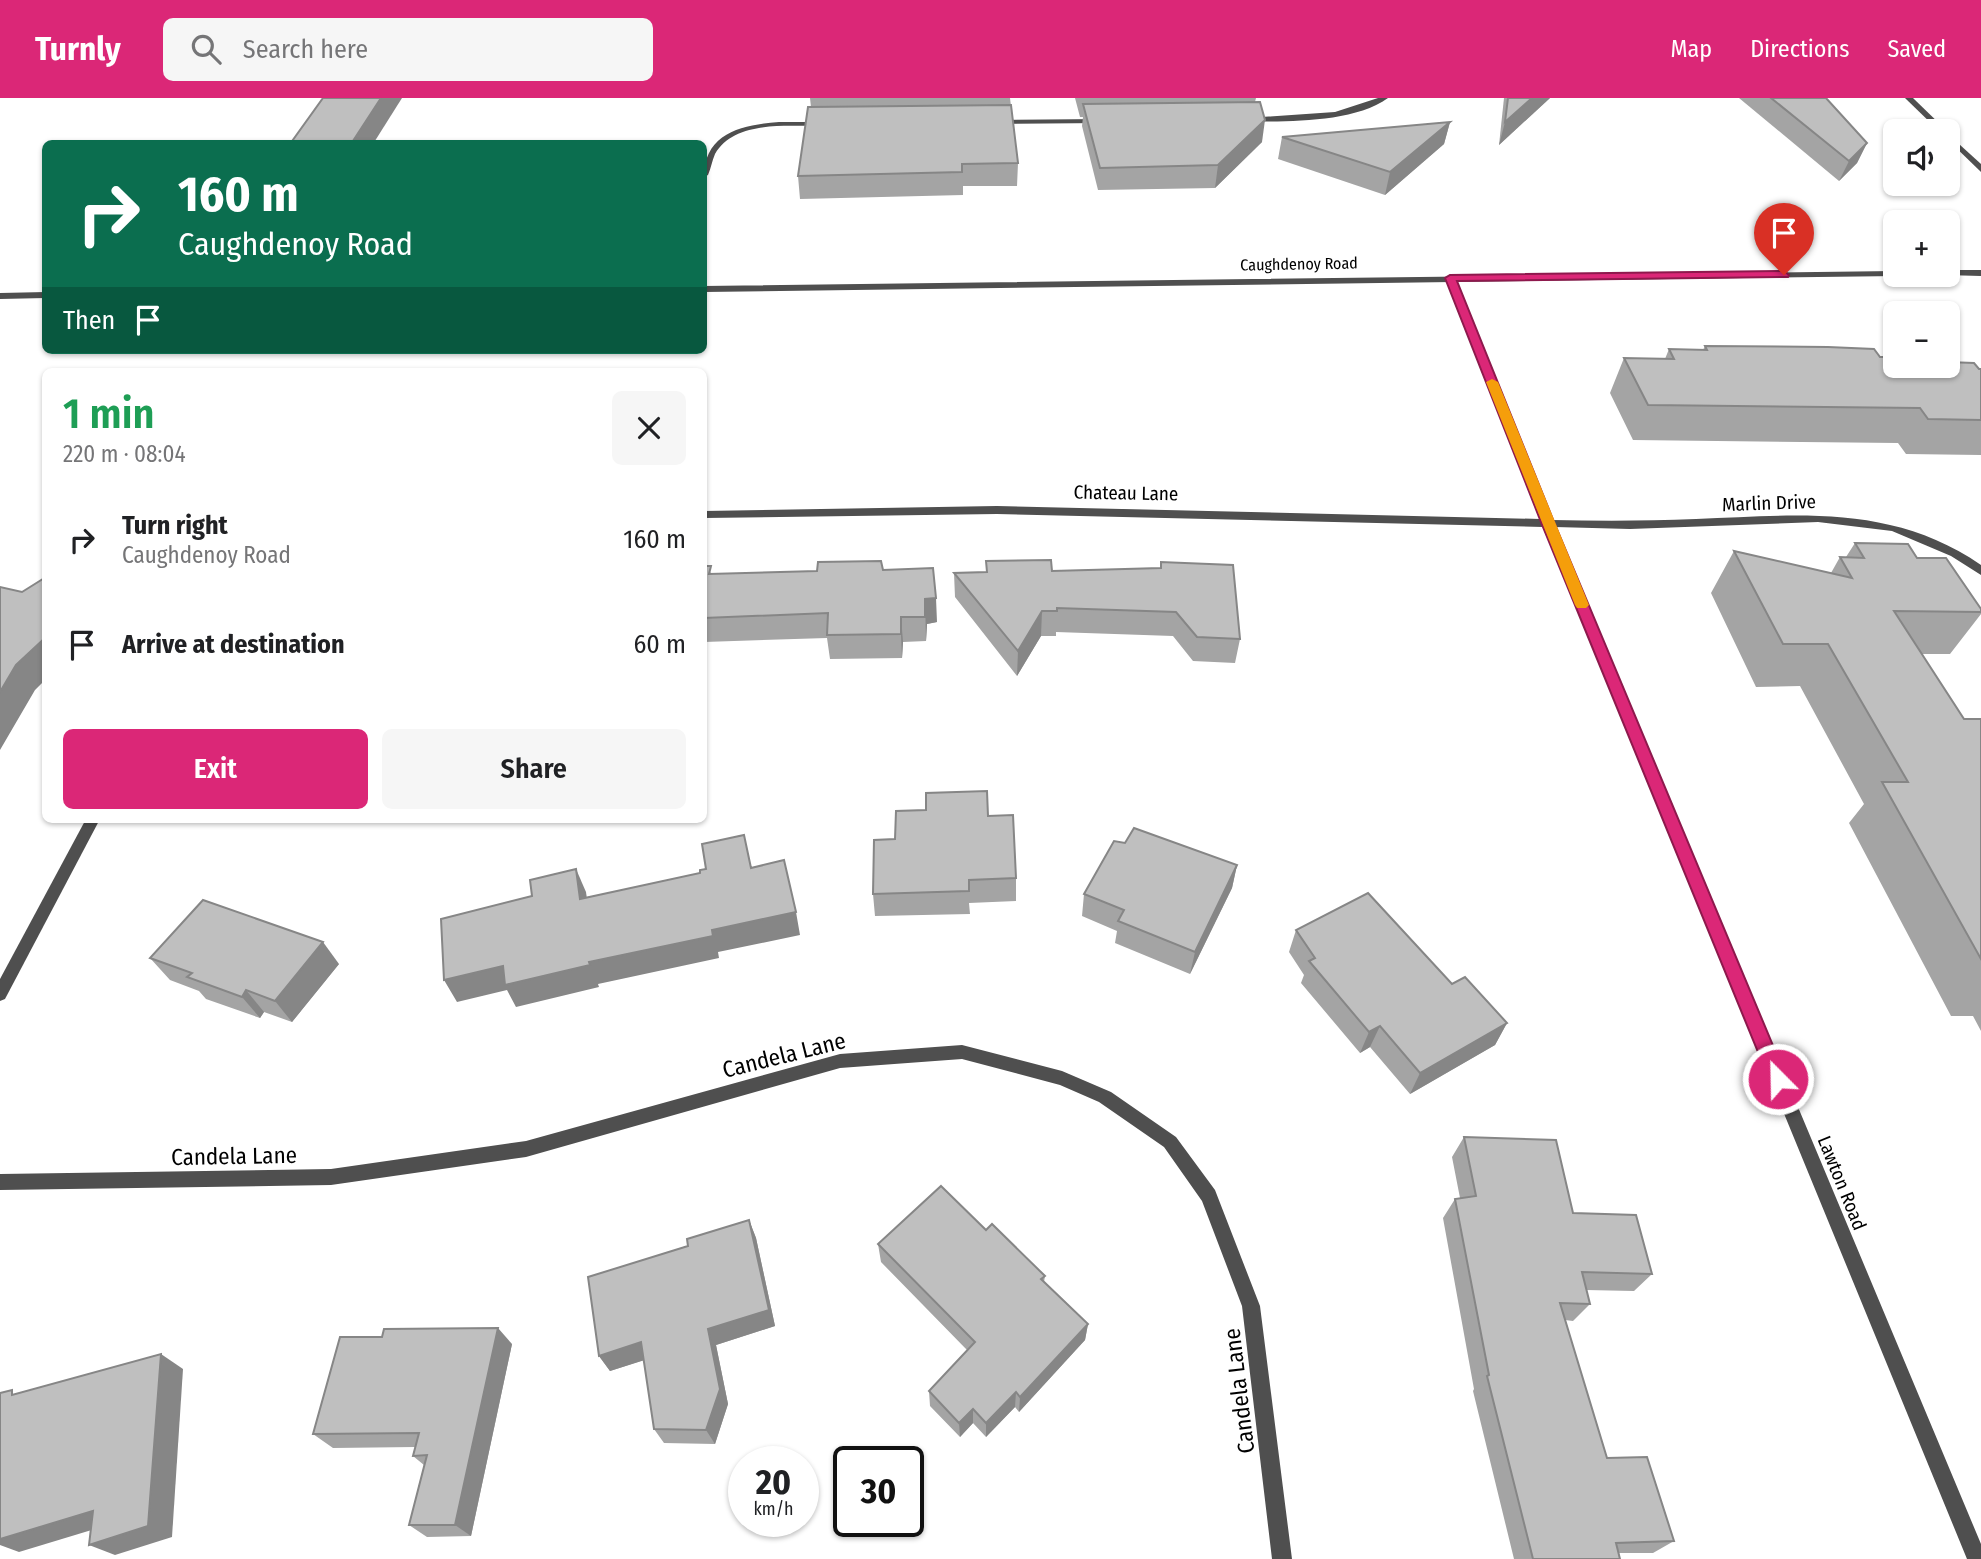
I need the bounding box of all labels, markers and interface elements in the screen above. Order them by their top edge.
search box [163,18,653,81]
text: Turnly [35,29,121,69]
icon: search [187,30,225,68]
text: Search here [243,34,368,65]
text: Map [1671,35,1712,63]
text: Directions [1750,35,1849,63]
text: Saved [1887,35,1946,63]
map controls [1883,119,1960,378]
button: sound [1883,119,1960,196]
text: 160 m [178,165,299,224]
icon: right [63,168,154,259]
pin [1754,203,1814,275]
button: + [1883,210,1960,287]
icon: arrive [1765,214,1803,252]
text: Caughdenoy Road [178,225,413,263]
street label: Caughdenoy Road [1240,253,1358,275]
icon: arrive [129,301,167,339]
button: − [1883,301,1960,378]
text: Then [63,305,115,336]
text: 1 min [63,389,154,439]
button: close [612,391,686,465]
text: 220 m · 08:04 [63,440,186,468]
street label: Chateau Lane [1073,481,1179,505]
street label: Marlin Drive [1722,490,1816,516]
text: Turn right [122,510,228,541]
icon: right [63,521,101,559]
text: 160 m [623,524,686,555]
text: Caughdenoy Road [122,541,291,569]
icon: arrive [63,626,101,664]
text: Arrive at destination [122,629,345,660]
text: 60 m [633,629,686,660]
button: Exit [63,729,368,809]
button: Share [382,729,686,809]
street label: Candela Lane [720,1026,848,1084]
position arrow [1741,1042,1815,1116]
street label: Lawton Road [1813,1132,1871,1234]
street label: Candela Lane [171,1141,297,1171]
street label: Candela Lane [1217,1327,1261,1455]
speed limit sign: 30 [833,1446,924,1537]
text: 20 [756,1461,791,1503]
text: km/h [753,1498,794,1520]

